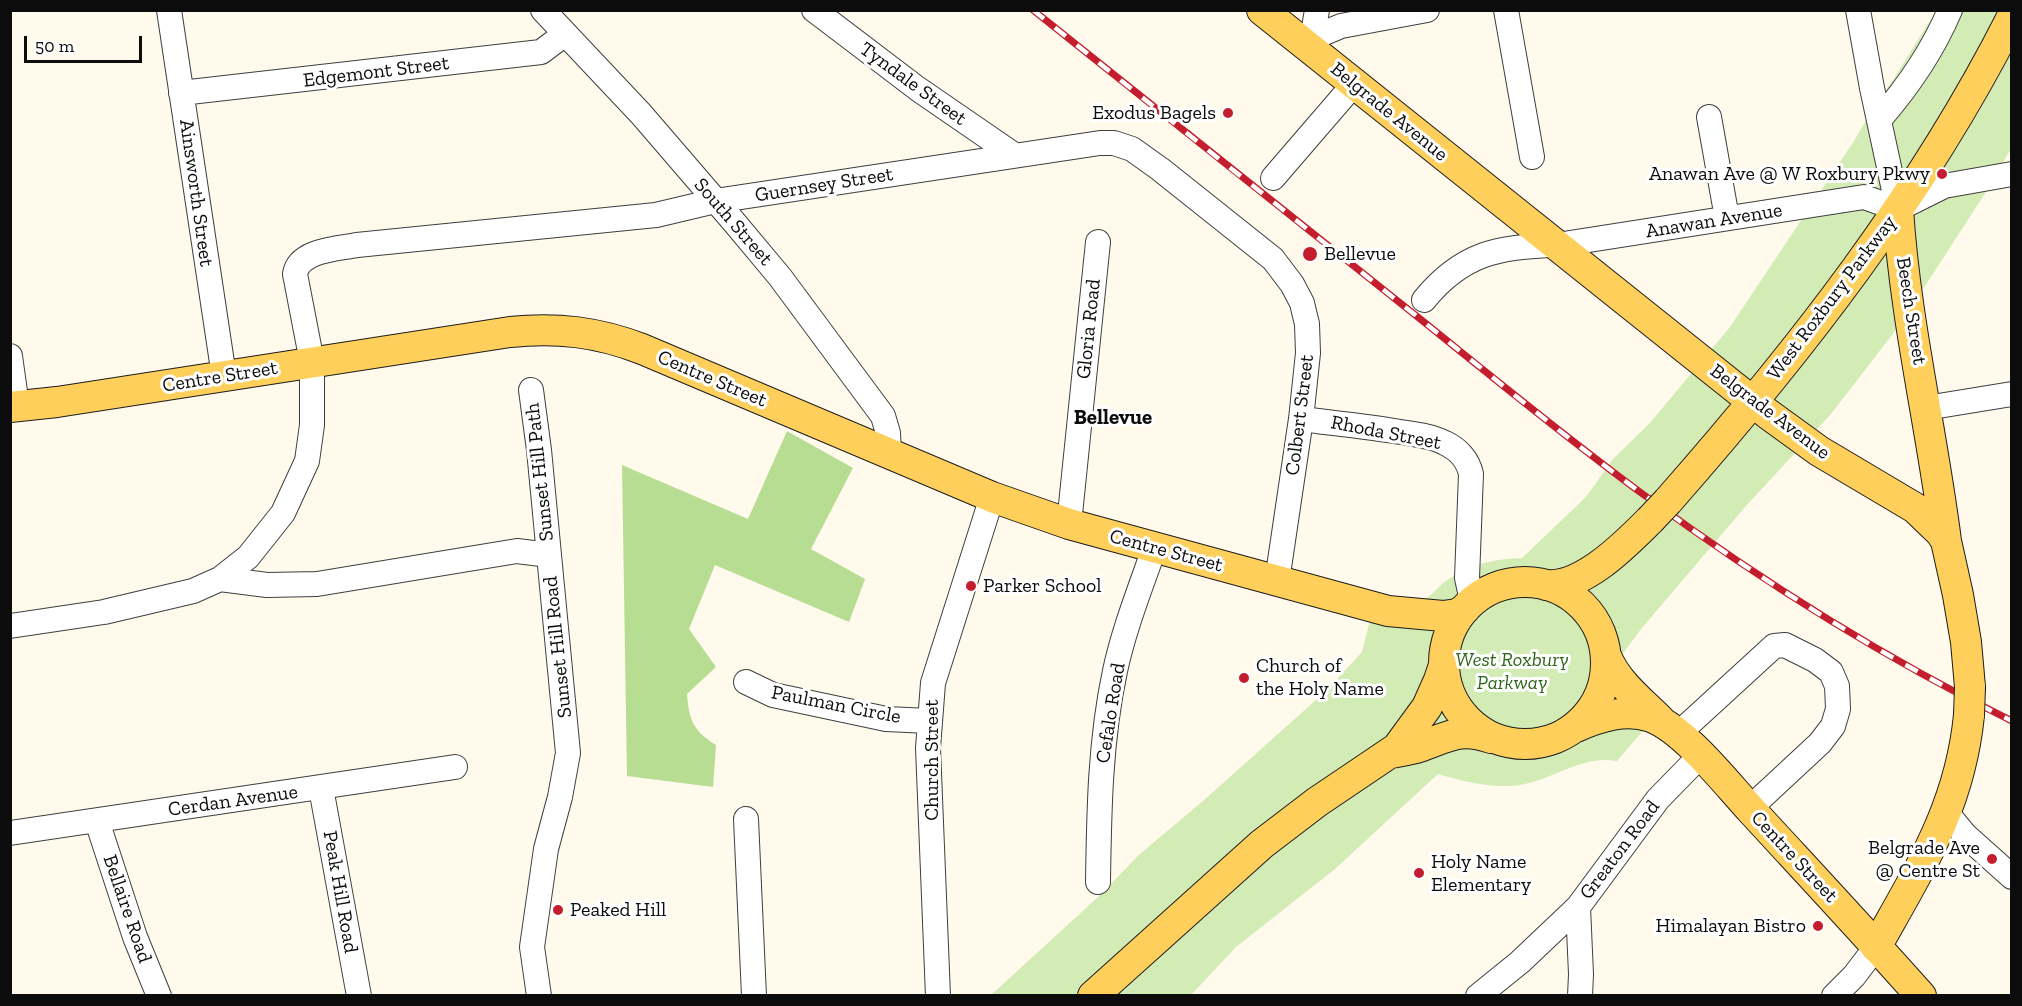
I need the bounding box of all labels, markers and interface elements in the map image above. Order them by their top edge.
scale bar [27,24,146,62]
text: 50 m [35,35,74,57]
street label: Tyndale Street [855,37,971,131]
street label: Edgemont Street [302,51,450,93]
street label: Belgrade Avenue [1325,57,1453,167]
place label: Exodus Bagels [1092,101,1216,125]
marker: Exodus Bagels [1221,106,1235,120]
street label: Ainsworth Street [174,118,218,268]
street label: Guernsey Street [753,162,895,208]
place label: Anawan Ave @ W Roxbury Pkwy [1649,162,1930,186]
marker: Anawan Ave @ W Roxbury Pkwy [1935,167,1949,181]
street label: South Street [689,173,777,271]
street label: Anawan Avenue [1644,198,1784,244]
street label: West Roxbury Parkway [1762,211,1902,385]
place label: Bellevue [1324,242,1396,266]
marker: Bellevue [1301,245,1319,263]
street label: Beech Street [1891,256,1931,366]
street label: Gloria Road [1072,278,1106,380]
street label: Centre Street [654,345,770,413]
street label: Colbert Street [1281,353,1319,477]
street label: Centre Street [161,356,279,398]
street label: Belgrade Avenue [1705,359,1835,465]
street label: Sunset Hill Path [521,402,559,542]
district label: Bellevue [1074,405,1152,431]
street label: Rhoda Street [1329,411,1443,455]
street label: Centre Street [1107,524,1225,578]
place label: Parker School [983,574,1102,598]
street label: Sunset Hill Road [539,575,577,719]
marker: Parker School [964,579,978,593]
park label: West Roxbury Parkway [1455,648,1569,695]
place label: Church of the Holy Name [1256,654,1384,701]
street label: Cefalo Road [1091,661,1131,765]
marker: Church of the Holy Name [1237,671,1251,685]
street label: Paulman Circle [769,681,903,729]
street label: Church Street [920,699,944,821]
street label: Cerdan Avenue [167,780,299,822]
street label: Greaton Road [1575,796,1665,904]
street label: Centre Street [1746,806,1842,908]
street label: Peak Hill Road [317,829,363,955]
place label: Belgrade Ave @ Centre St [1868,836,1980,883]
place label: Holy Name Elementary [1431,850,1531,897]
street label: Bellaire Road [97,852,157,966]
marker: Belgrade Ave @ Centre St [1985,852,1999,866]
marker: Holy Name Elementary [1412,866,1426,880]
place label: Peaked Hill [570,898,666,922]
marker: Peaked Hill [551,903,565,917]
place label: Himalayan Bistro [1655,914,1806,938]
marker: Himalayan Bistro [1811,919,1825,933]

